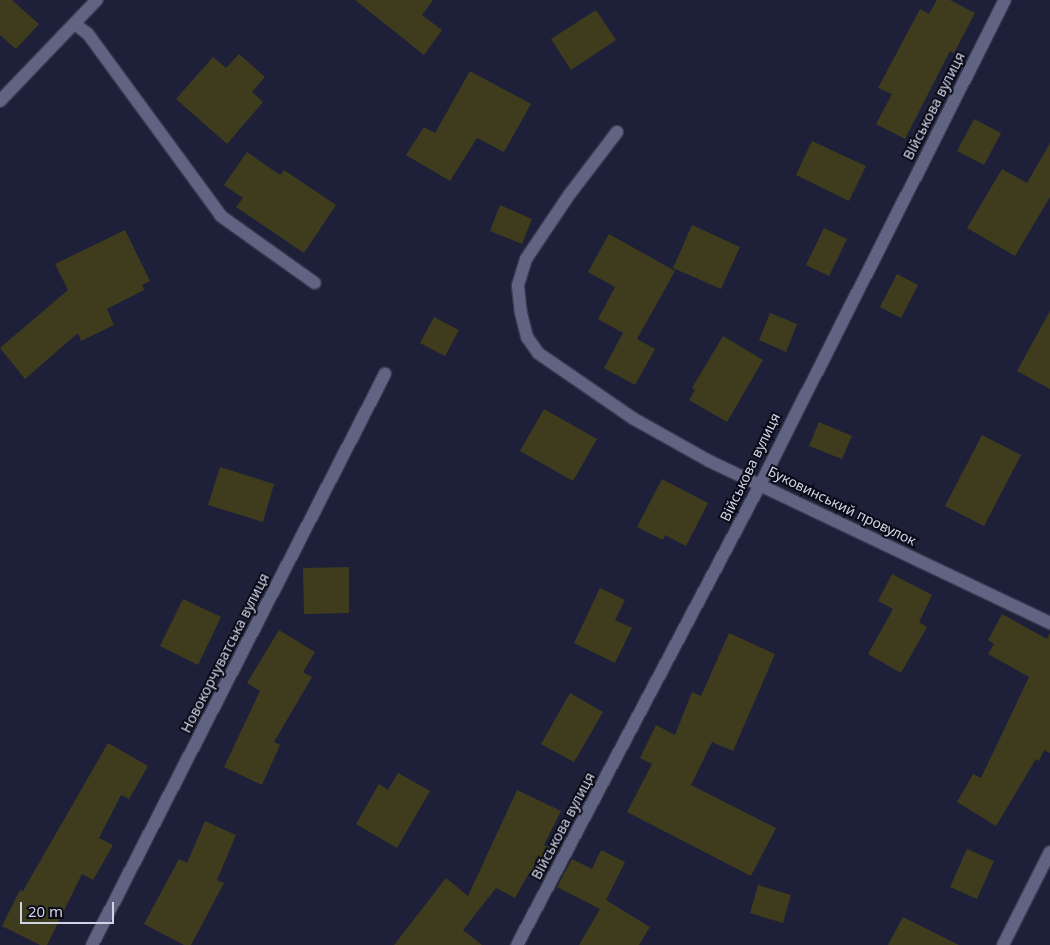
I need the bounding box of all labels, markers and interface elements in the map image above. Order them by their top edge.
street label: Військова вулиця [900,49,968,163]
street label: Військова вулиця [716,410,784,524]
street label: Буковинський провулок [765,463,919,549]
street label: Новокорчуватська вулиця [177,570,273,736]
street label: Військова вулиця [528,770,598,882]
scale bar [22,892,116,924]
text: 20 m [28,901,63,921]

